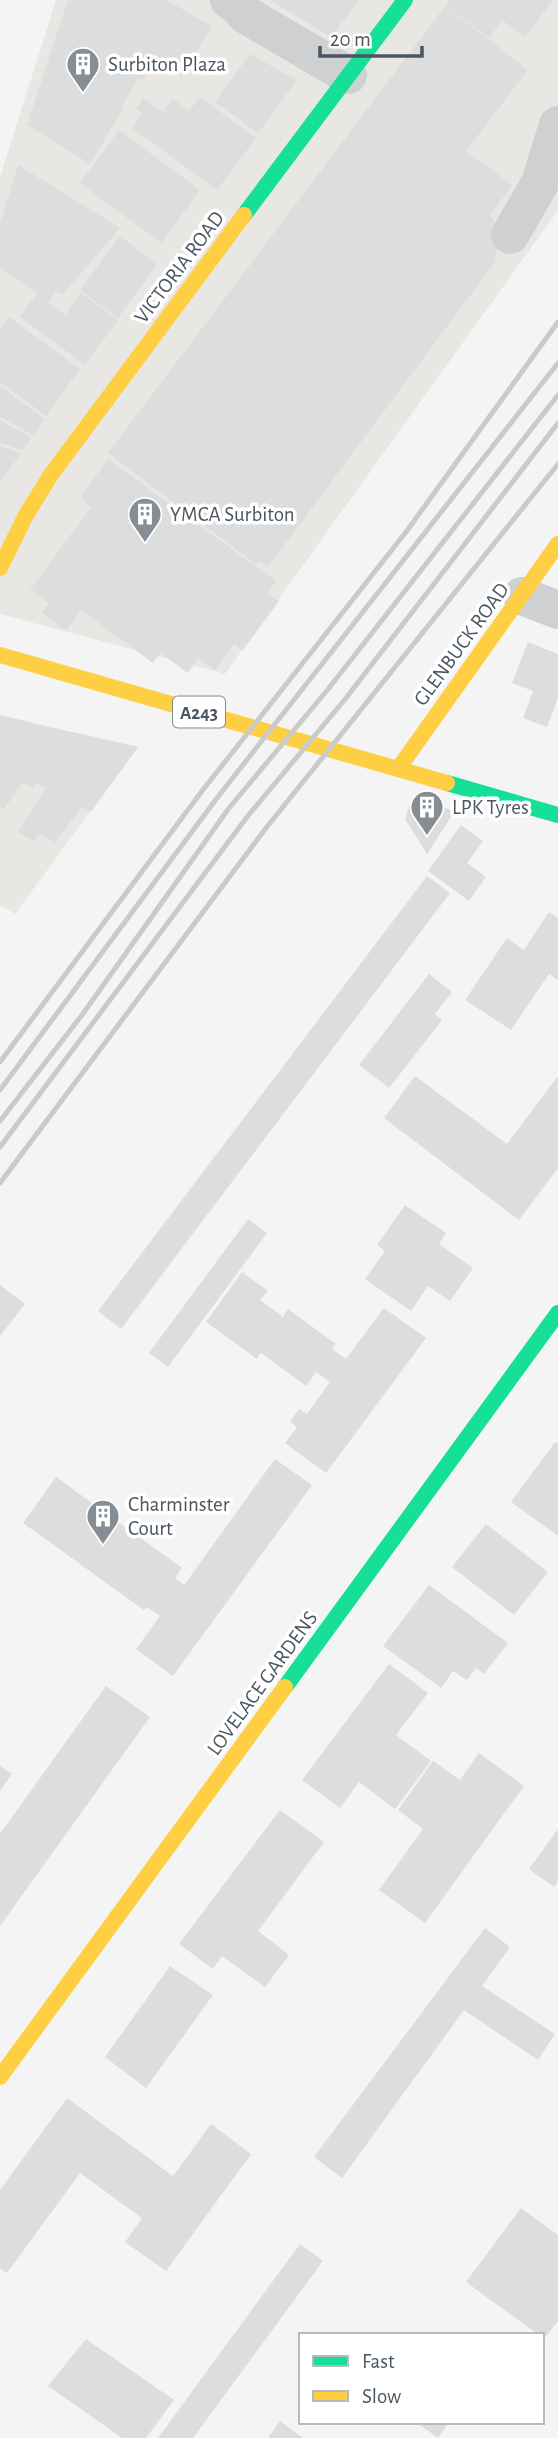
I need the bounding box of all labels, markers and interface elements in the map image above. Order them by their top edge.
scale bar [320,14,421,58]
text: 20 m [330,29,371,50]
building icon: Surbiton Plaza [64,45,102,94]
place label: Surbiton Plaza [108,54,226,75]
street label: VICTORIA ROAD [131,208,228,327]
building icon: YMCA Surbiton [126,495,164,544]
place label: YMCA Surbiton [170,504,295,525]
street label: GLENBUCK ROAD [410,579,513,710]
road number: A243 [173,696,225,727]
building icon: LPK Tyres [408,788,446,837]
place label: LPK Tyres [452,797,529,818]
place label: Charminster Court [128,1494,230,1539]
building icon: Charminster Court [84,1497,122,1546]
street label: LOVELACE GARDENS [203,1607,322,1759]
legend [299,2333,544,2424]
text: Fast [362,2351,395,2372]
text: Slow [362,2386,401,2407]

